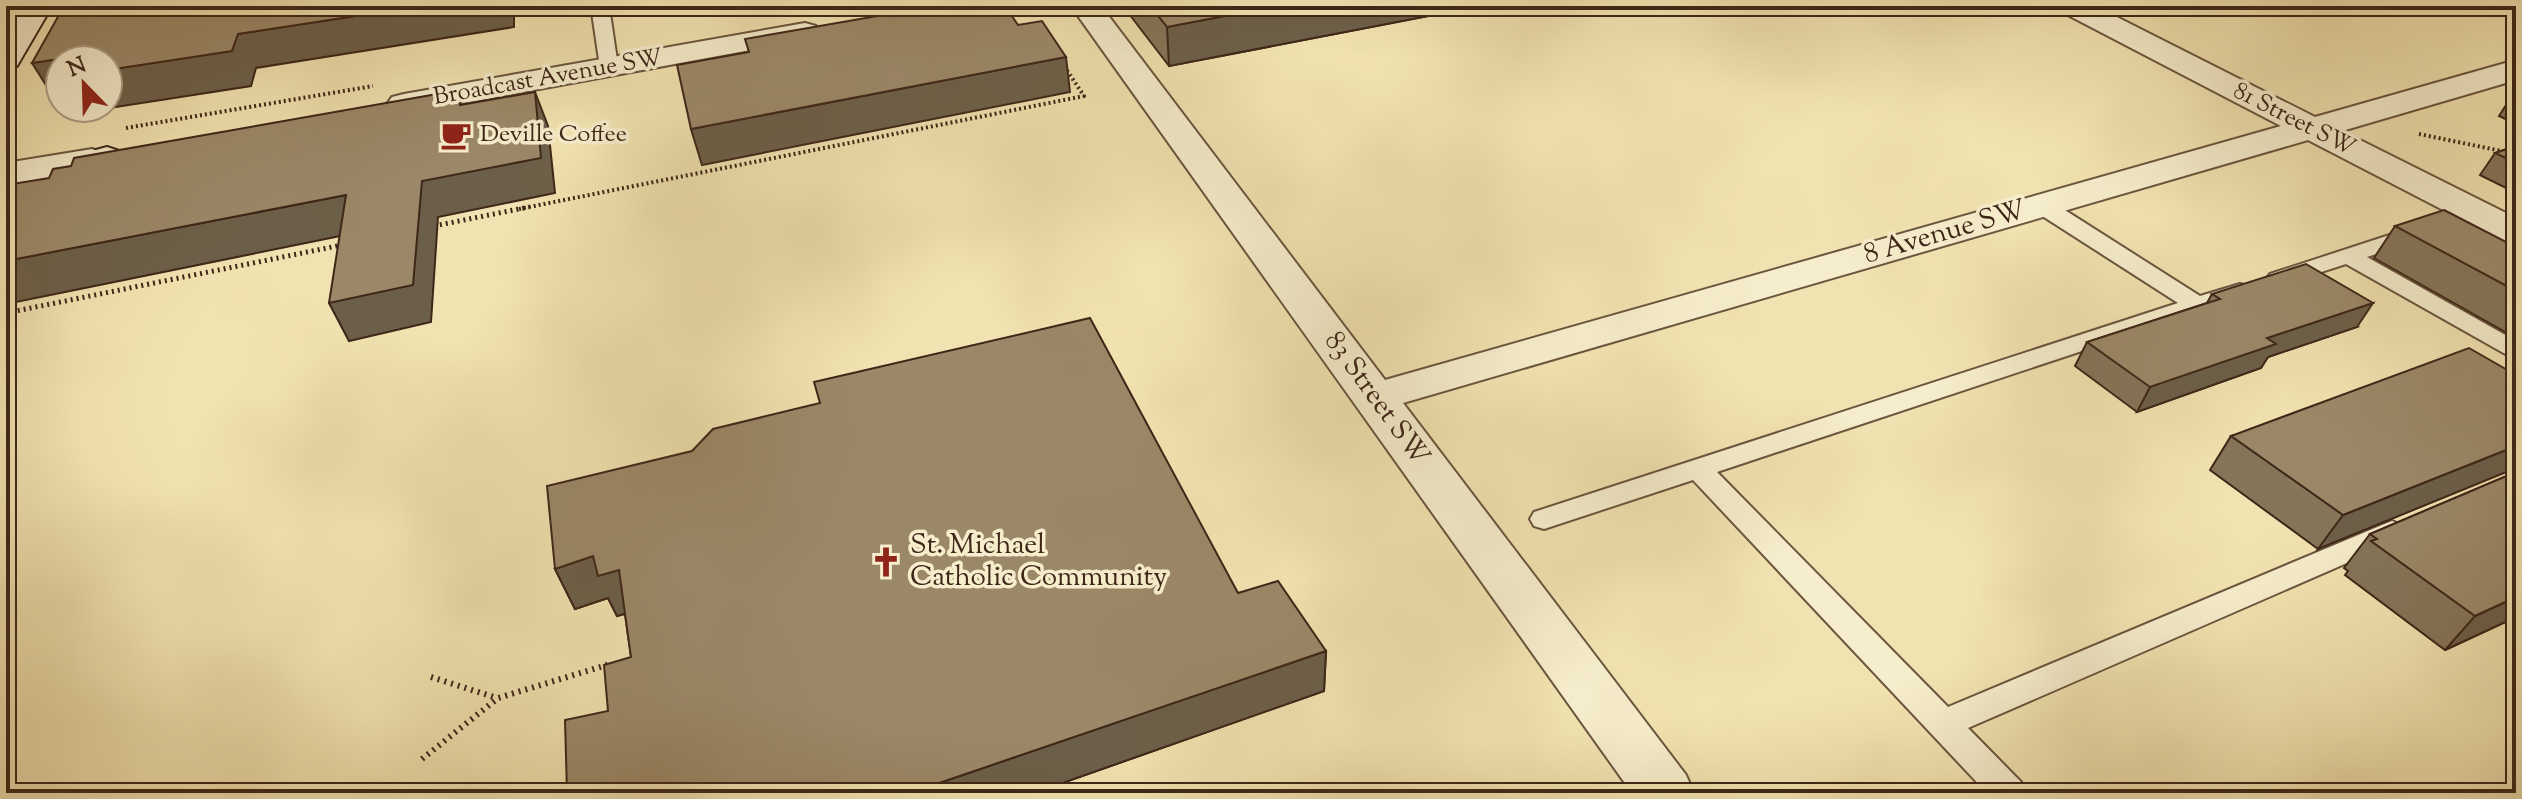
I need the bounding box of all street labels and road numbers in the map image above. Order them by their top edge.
street label: Broadcast Avenue SW [431,41,665,115]
street label: 81 Street SW [2227,75,2361,165]
street label: 8 Avenue SW [1859,191,2031,275]
street label: 83 Street SW [1314,324,1438,474]

